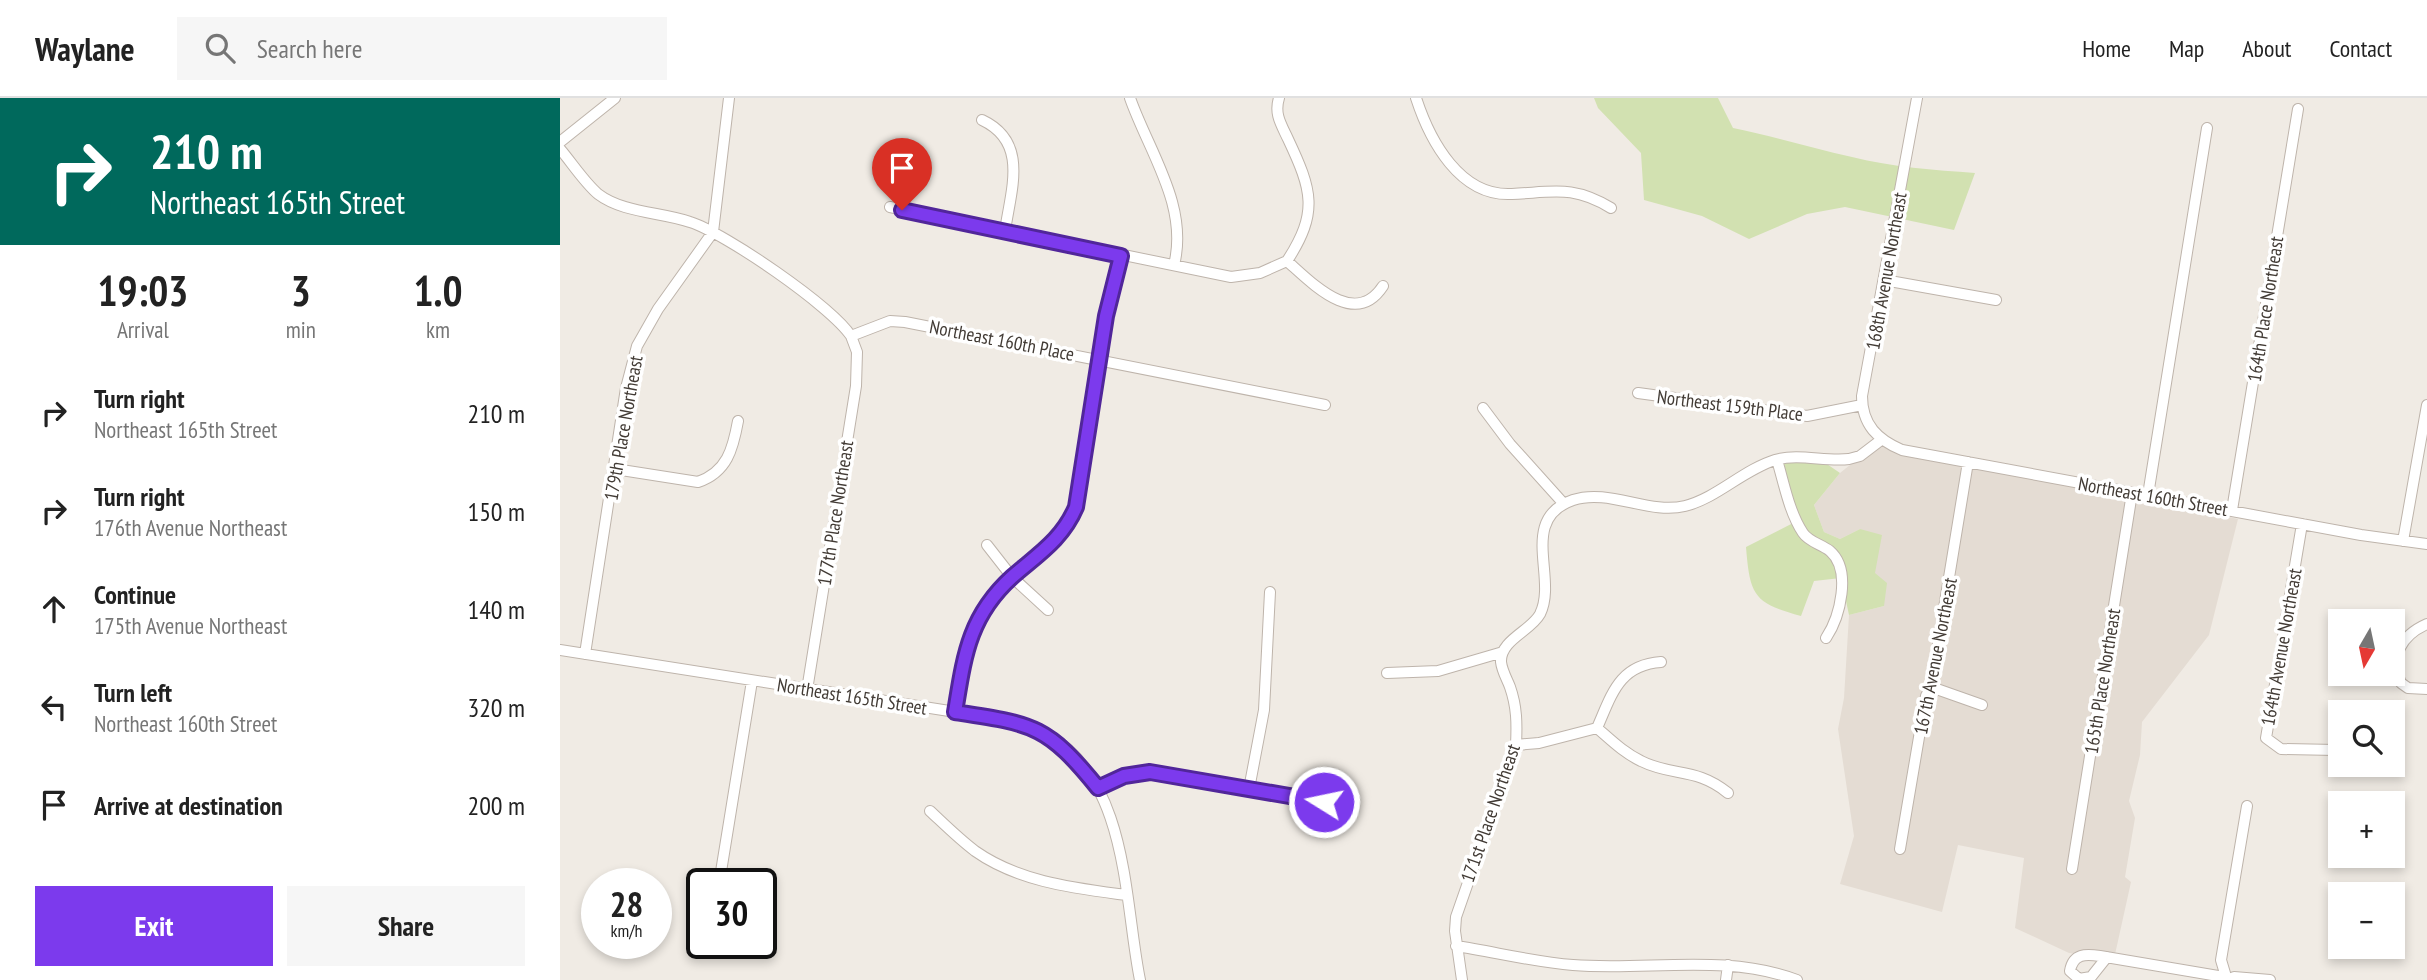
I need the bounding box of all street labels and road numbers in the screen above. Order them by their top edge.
street label: 168th Avenue Northeast [1860,190,1912,352]
street label: 164th Place Northeast [2242,234,2288,383]
street label: Northeast 160th Place [928,314,1077,366]
street label: 179th Place Northeast [598,353,648,502]
street label: Northeast 159th Place [1656,384,1805,426]
street label: 177th Place Northeast [812,438,858,587]
street label: Northeast 160th Street [2076,471,2230,521]
street label: 164th Avenue Northeast [2255,566,2307,728]
street label: 167th Avenue Northeast [1908,575,1962,737]
street label: 165th Place Northeast [2079,606,2125,755]
street label: Northeast 165th Street [775,672,929,720]
street label: 171st Place Northeast [1455,740,1525,885]

